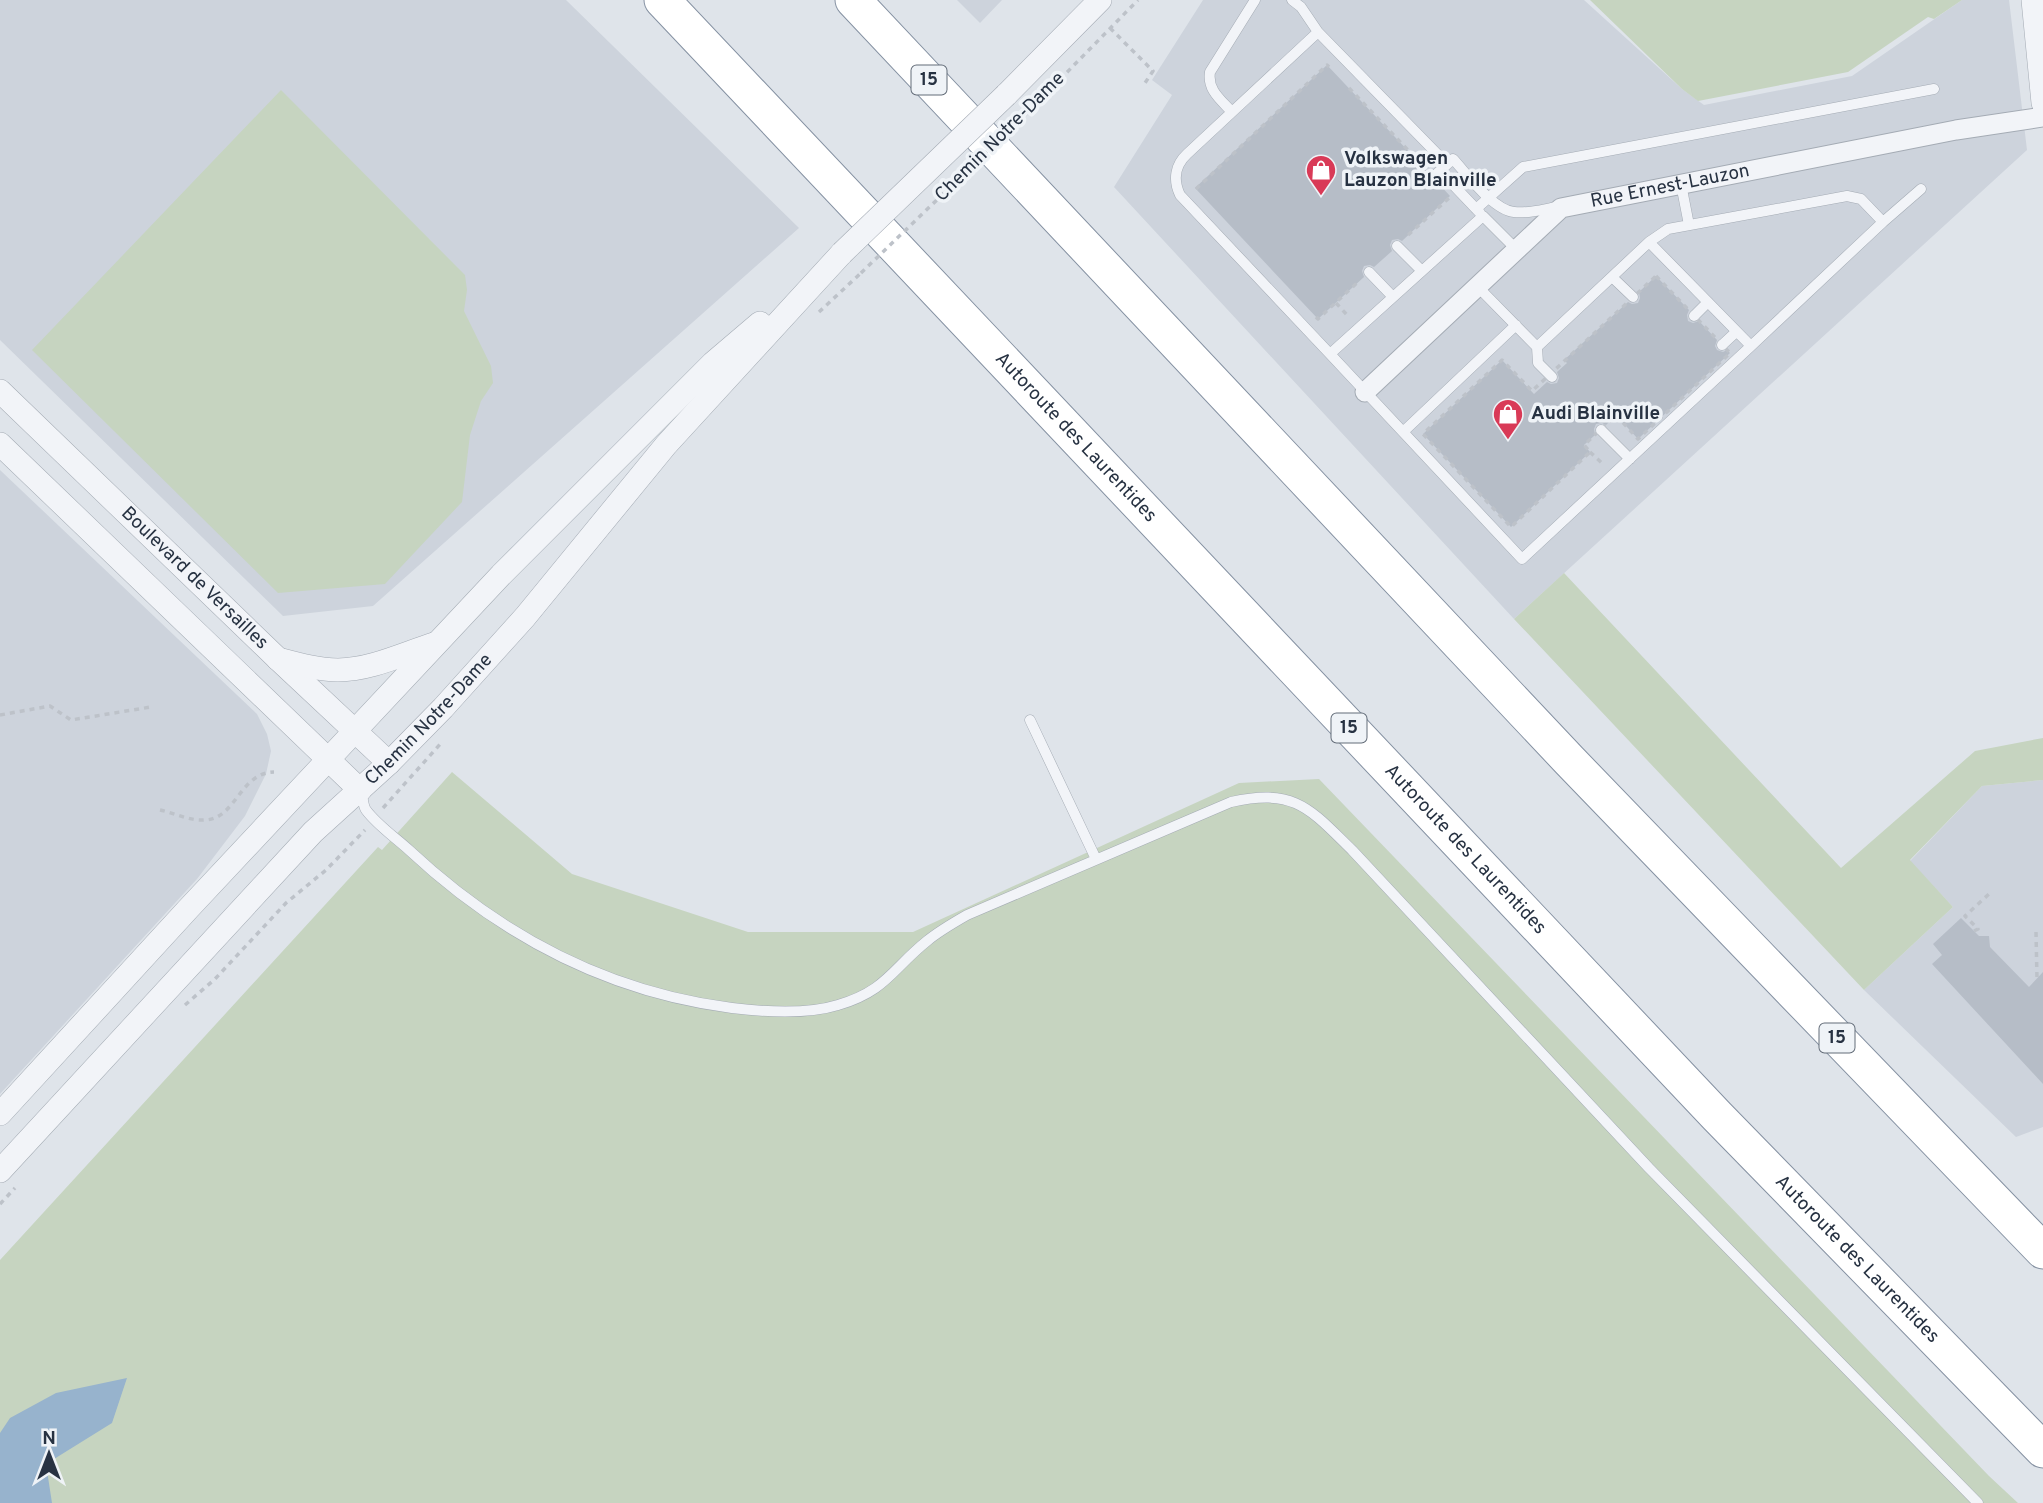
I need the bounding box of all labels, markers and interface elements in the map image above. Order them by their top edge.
road number: 15 [912,66,946,94]
street label: Chemin Notre-Dame [930,67,1070,207]
place label: Volkswagen Lauzon Blainville [1344,147,1497,193]
shop icon: Volkswagen Lauzon Blainville [1304,153,1338,197]
street label: Rue Ernest-Lauzon [1588,159,1752,214]
street label: Autoroute des Laurentides [989,347,1162,528]
shop icon: Audi Blainville [1491,397,1525,441]
place label: Audi Blainville [1531,402,1660,426]
street label: Boulevard de Versailles [116,502,273,655]
street label: Chemin Notre-Dame [360,649,498,791]
road number: 15 [1332,714,1366,742]
street label: Autoroute des Laurentides [1379,759,1551,940]
road number: 15 [1820,1023,1854,1052]
street label: Autoroute des Laurentides [1769,1170,1944,1348]
north arrow [14,1419,84,1489]
text: N [42,1427,56,1451]

